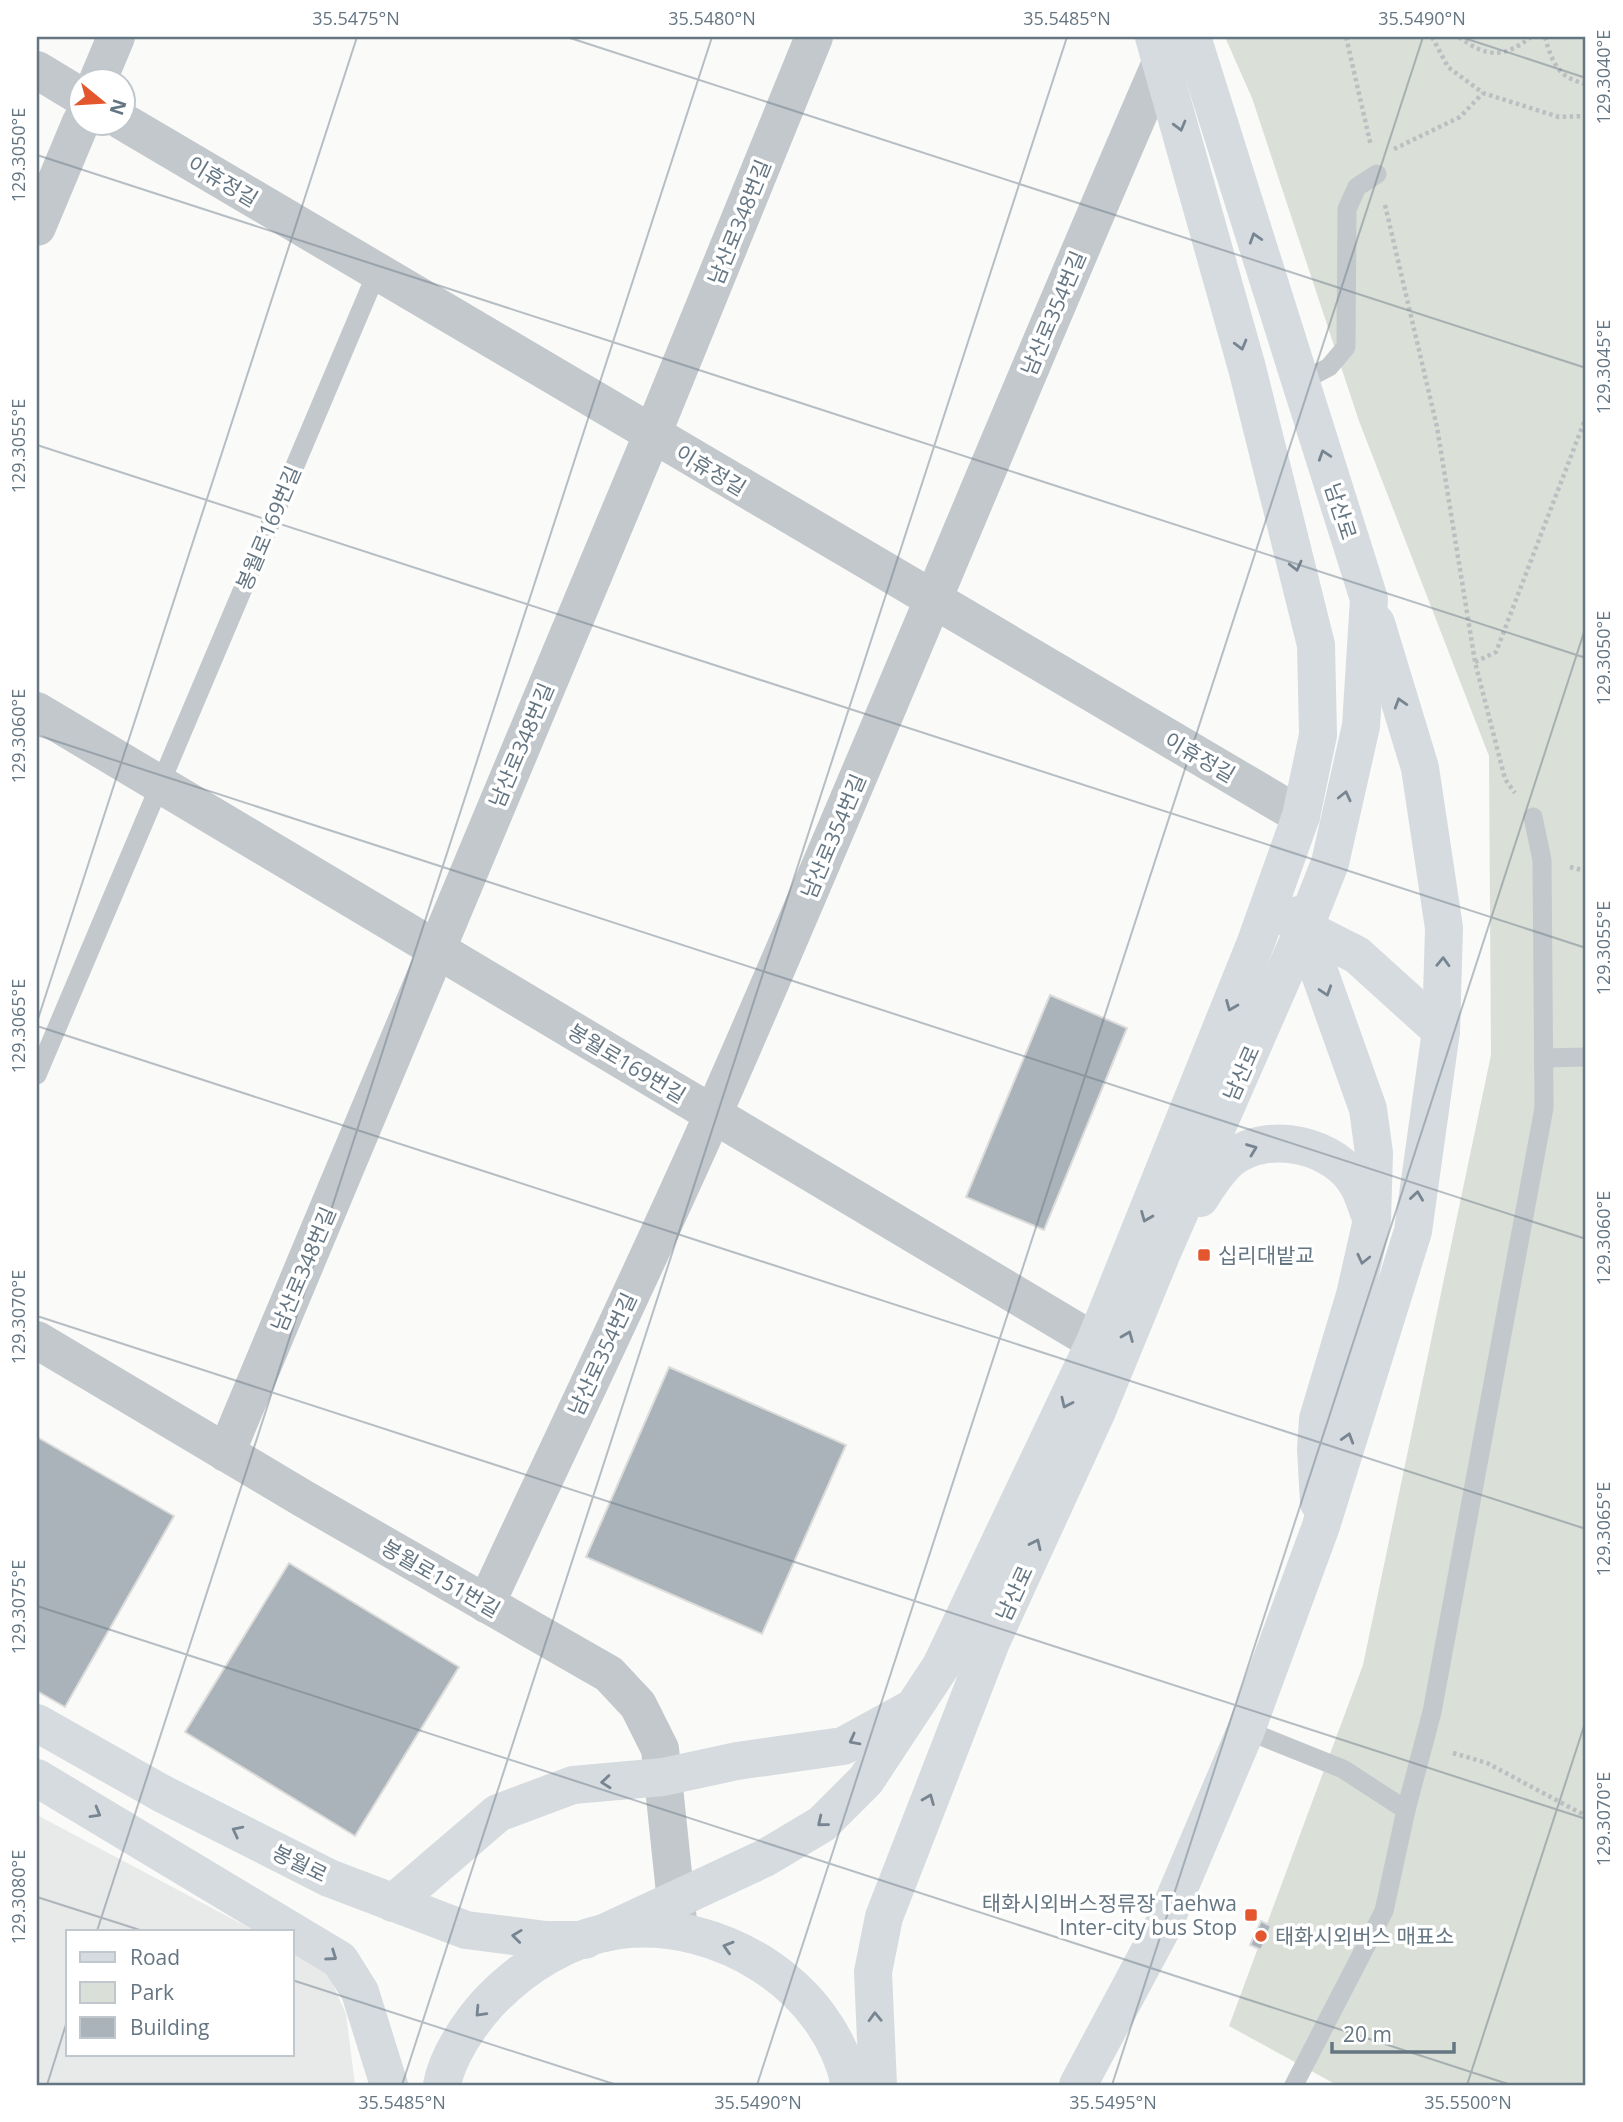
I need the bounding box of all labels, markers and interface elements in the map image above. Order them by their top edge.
text: 35.5475°N [312,6,400,30]
text: 35.5480°N [668,6,756,30]
text: 35.5485°N [1023,6,1111,30]
text: 35.5490°N [1378,6,1466,30]
text: 129.3040°E [1591,30,1615,124]
north arrow [66,66,136,136]
text: N [103,96,133,119]
text: 129.3050°E [6,108,30,202]
one-way arrow [1172,119,1187,131]
street label: 이휴정길 [183,149,263,213]
street label: 남산로348번길 [701,155,777,289]
one-way arrow [1249,233,1264,245]
street label: 남산로354번길 [1014,246,1092,380]
text: 129.3045°E [1591,320,1615,414]
one-way arrow [1233,339,1247,351]
text: 129.3055°E [6,399,30,493]
street label: 이휴정길 [671,438,751,502]
one-way arrow [1317,450,1332,462]
street label: 봉월로169번길 [229,461,307,595]
street label: 남산로 [1319,479,1363,543]
one-way arrow [1288,559,1302,571]
text: 129.3050°E [1591,611,1615,705]
street label: 남산로348번길 [482,678,560,812]
text: 129.3060°E [6,689,30,783]
one-way arrow [1394,697,1409,709]
street label: 이휴정길 [1160,726,1240,788]
street label: 남산로354번길 [794,769,872,903]
one-way arrow [1337,790,1351,802]
text: 129.3055°E [1591,901,1615,995]
one-way arrow [1435,957,1450,968]
text: 129.3065°E [6,979,30,1073]
one-way arrow [1318,985,1333,997]
one-way arrow [1225,999,1239,1011]
street label: 봉월로169번길 [563,1017,691,1109]
street label: 남산로 [1216,1041,1266,1105]
one-way arrow [1245,1144,1257,1158]
one-way arrow [1410,1190,1425,1202]
text: 129.3060°E [1591,1191,1615,1285]
street label: 남산로348번길 [264,1202,342,1336]
one-way arrow [1140,1210,1154,1222]
place label: 십리대밭교 [1218,1241,1315,1269]
marker: 십리대밭교 [1196,1247,1212,1263]
one-way arrow [1356,1253,1371,1265]
text: 129.3070°E [6,1270,30,1364]
street label: 남산로354번길 [561,1288,643,1420]
one-way arrow [1120,1331,1134,1343]
one-way arrow [1060,1396,1074,1408]
one-way arrow [1340,1432,1355,1444]
text: 129.3065°E [1591,1482,1615,1576]
street label: 봉월로151번길 [377,1533,505,1623]
one-way arrow [1028,1539,1042,1551]
text: 129.3075°E [6,1560,30,1654]
street label: 남산로 [989,1561,1039,1625]
one-way arrow [849,1731,861,1745]
text: 129.3070°E [1591,1772,1615,1866]
one-way arrow [601,1774,612,1789]
one-way arrow [920,1793,934,1805]
one-way arrow [88,1804,101,1817]
one-way arrow [818,1814,830,1827]
one-way arrow [232,1826,244,1840]
street label: 봉월로 [268,1838,332,1888]
text: 129.3080°E [6,1850,30,1944]
place label: 태화시외버스정류장 Taehwa Inter-city bus Stop [982,1889,1237,1941]
marker: 태화시외버스정류장 Taehwa Inter-city bus Stop [1243,1907,1259,1923]
place label: 태화시외버스 매표소 [1275,1922,1454,1950]
marker: 태화시외버스 매표소 [1253,1928,1269,1944]
one-way arrow [511,1929,523,1944]
legend [66,1930,294,2056]
one-way arrow [722,1940,734,1955]
text: Road [130,1943,180,1971]
one-way arrow [324,1948,337,1960]
text: Park [130,1978,174,2006]
one-way arrow [476,2004,488,2017]
scale bar [1332,2010,1455,2054]
one-way arrow [868,2011,883,2022]
text: Building [130,2013,209,2041]
text: 20 m [1343,2020,1392,2048]
text: 35.5485°N [358,2090,446,2114]
text: 35.5490°N [714,2090,802,2114]
text: 35.5495°N [1069,2090,1157,2114]
text: 35.5500°N [1424,2090,1512,2114]

